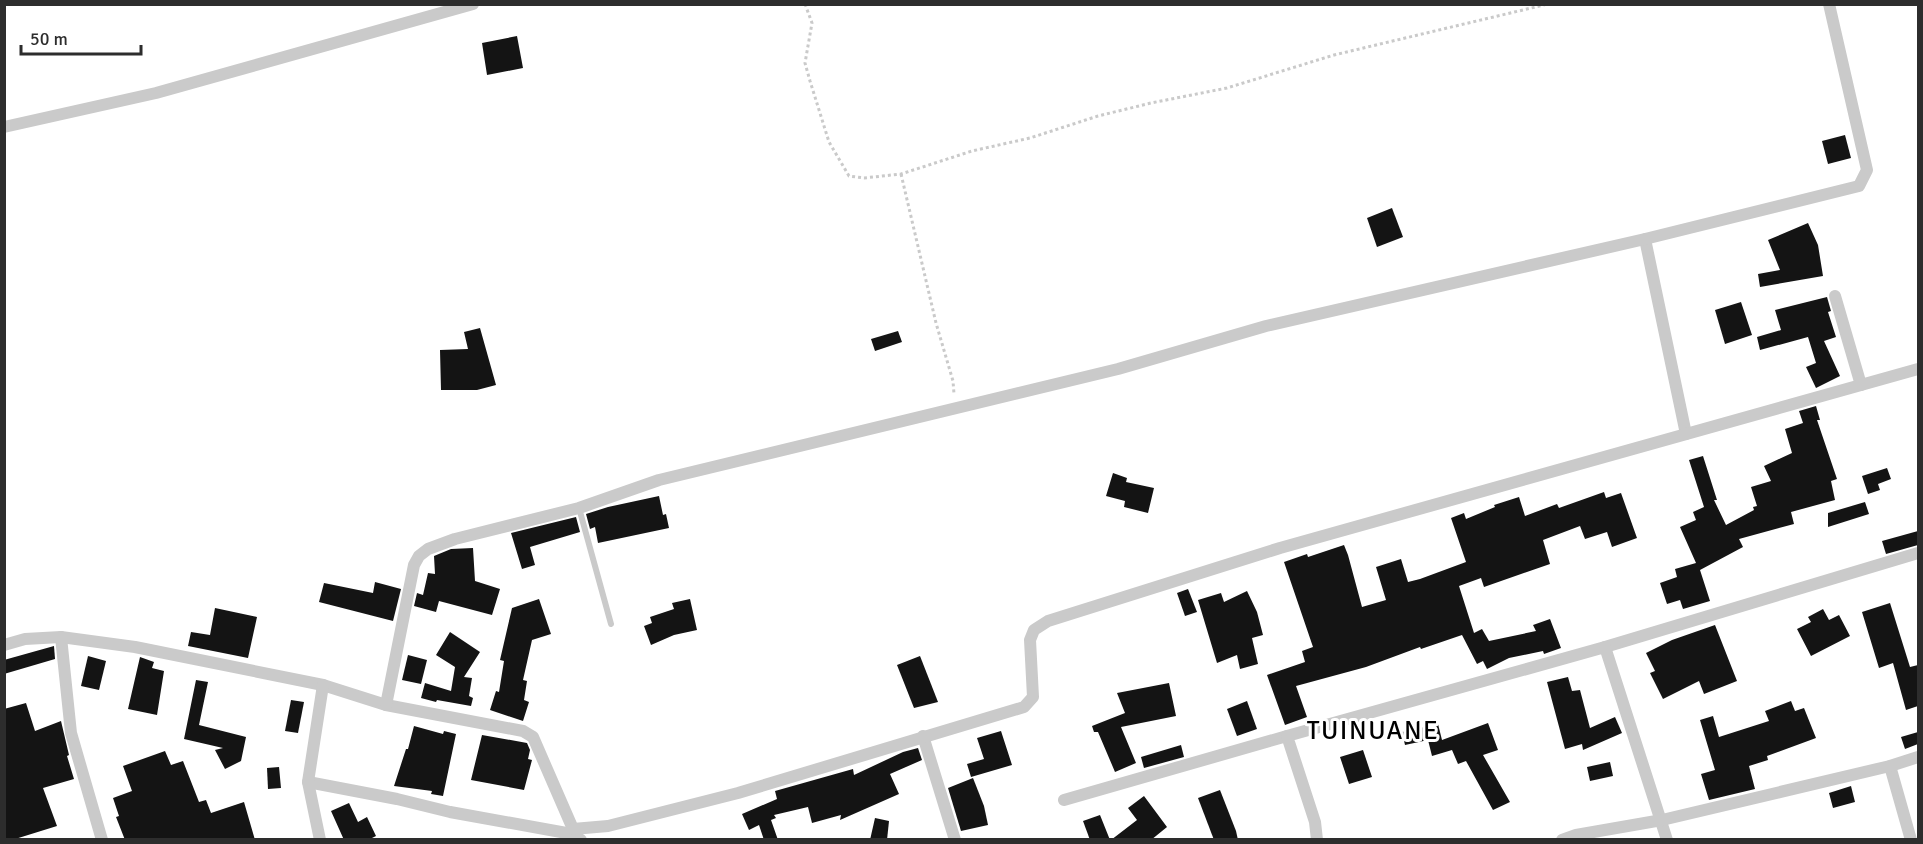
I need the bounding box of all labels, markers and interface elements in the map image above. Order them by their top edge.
scale bar [21,18,141,56]
text: 50 m [30,28,68,50]
district label: TUINUANE [1307,715,1439,747]

